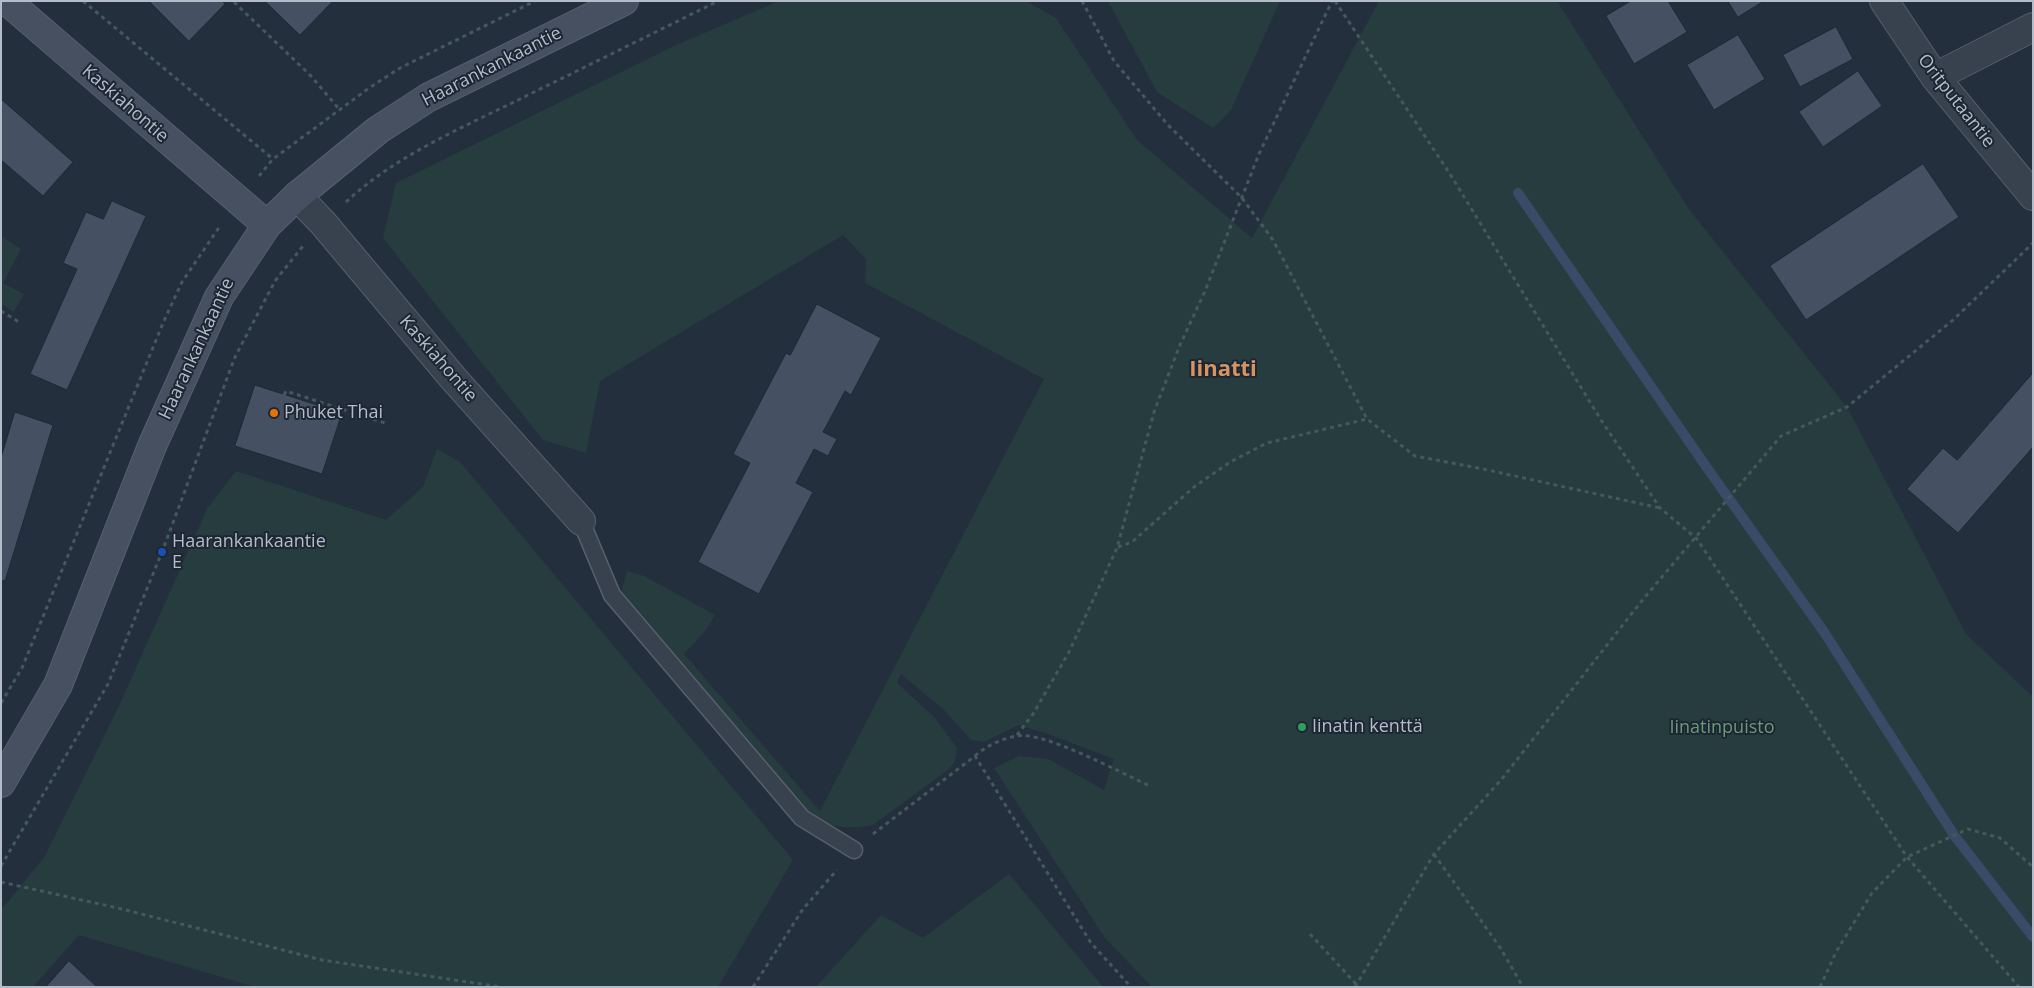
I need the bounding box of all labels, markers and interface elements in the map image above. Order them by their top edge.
street label: Haarankankaantie [419,22,565,112]
street label: Oritputaantie [1913,50,1999,152]
street label: Kaskiahontie [77,61,173,147]
street label: Haarankankaantie [155,275,239,423]
street label: Kaskiahontie [395,311,481,407]
district label: Iinatti [1189,357,1257,383]
place label: Phuket Thai [284,402,383,424]
marker: Phuket Thai [268,407,280,419]
place label: Haarankankaantie E [172,531,326,574]
marker: Haarankankaantie E [156,546,168,558]
place label: Iinatin kenttä [1312,716,1423,738]
park label: Iinatinpuisto [1669,717,1775,739]
marker: Iinatin kenttä [1296,721,1308,733]

